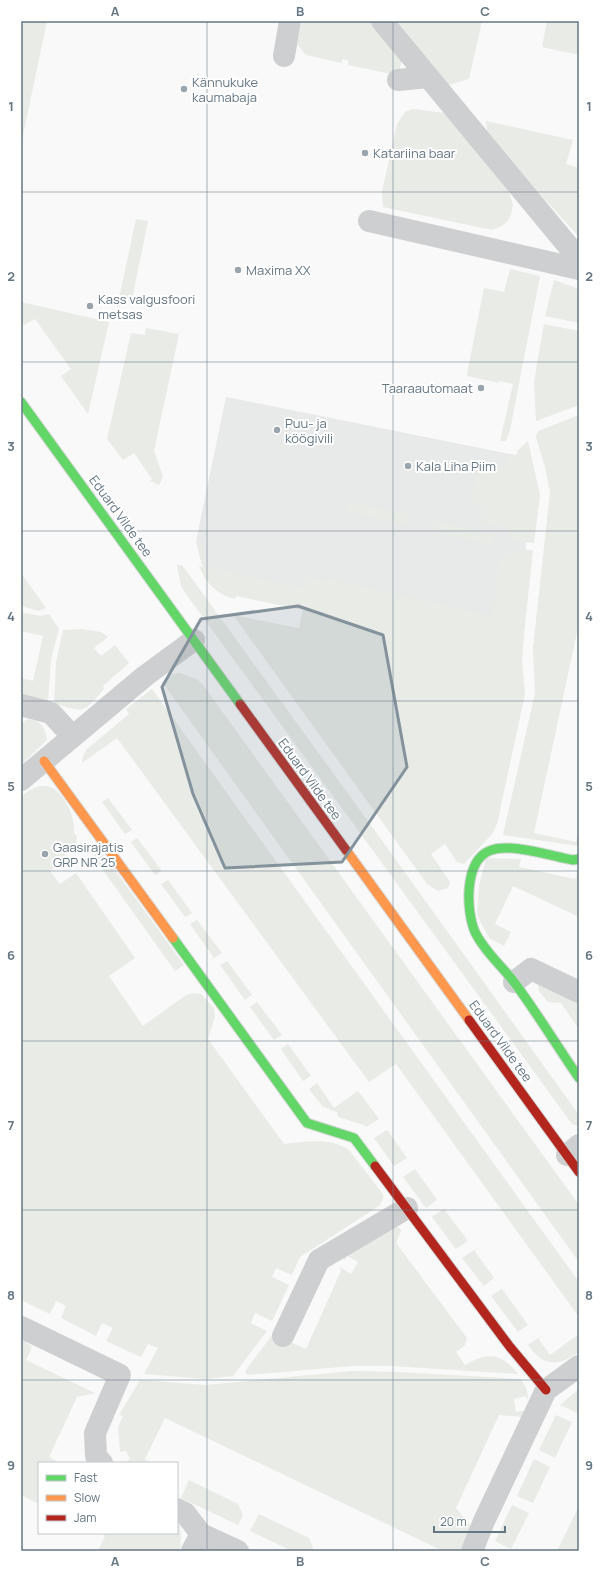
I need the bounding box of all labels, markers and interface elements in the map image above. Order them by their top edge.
text: A [111,2,120,20]
text: B [296,2,304,20]
text: C [480,2,490,20]
place label: Kännukuke kaumabaja [192,73,259,106]
marker: Kännukuke kaumabaja [179,84,189,94]
text: 1 [8,97,14,115]
text: 1 [586,97,592,115]
place label: Katariina baar [373,144,456,162]
marker: Katariina baar [360,148,370,158]
place label: Maxima XX [246,261,311,279]
marker: Maxima XX [233,265,243,275]
text: 2 [7,267,15,285]
text: 2 [585,267,593,285]
place label: Kass valgusfoori metsas [98,290,195,323]
marker: Kass valgusfoori metsas [85,301,95,311]
place label: Taaraautomaat [382,379,473,397]
marker: Taaraautomaat [476,383,486,393]
place label: Puu- ja köögivili [285,414,333,447]
marker: Puu- ja köögivili [272,425,282,435]
text: 3 [7,437,15,455]
text: 3 [585,437,593,455]
place label: Kala Liha Piim [416,457,496,475]
marker: Kala Liha Piim [403,461,413,471]
street label: Eduard Vilde tee [85,472,157,561]
text: 4 [7,607,15,625]
text: 4 [585,607,593,625]
street label: Eduard Vilde tee [274,735,346,824]
text: 5 [7,777,15,795]
text: 5 [585,777,593,795]
place label: Gaasirajatis GRP NR 25 [53,838,124,871]
marker: Gaasirajatis GRP NR 25 [40,849,50,859]
text: 6 [7,946,15,964]
text: 6 [585,946,593,964]
street label: Eduard Vilde tee [465,997,537,1086]
text: 7 [8,1116,15,1134]
text: 7 [586,1116,593,1134]
text: 8 [7,1286,15,1304]
text: 8 [585,1286,593,1304]
text: 9 [7,1456,15,1474]
text: 9 [585,1456,593,1474]
legend [38,1462,178,1534]
text: Fast [74,1469,98,1486]
text: Slow [74,1489,100,1506]
scale bar [434,1508,505,1534]
text: Jam [74,1509,96,1526]
text: 20 m [440,1513,467,1530]
text: A [111,1552,120,1570]
text: B [296,1552,304,1570]
text: C [480,1552,490,1570]

